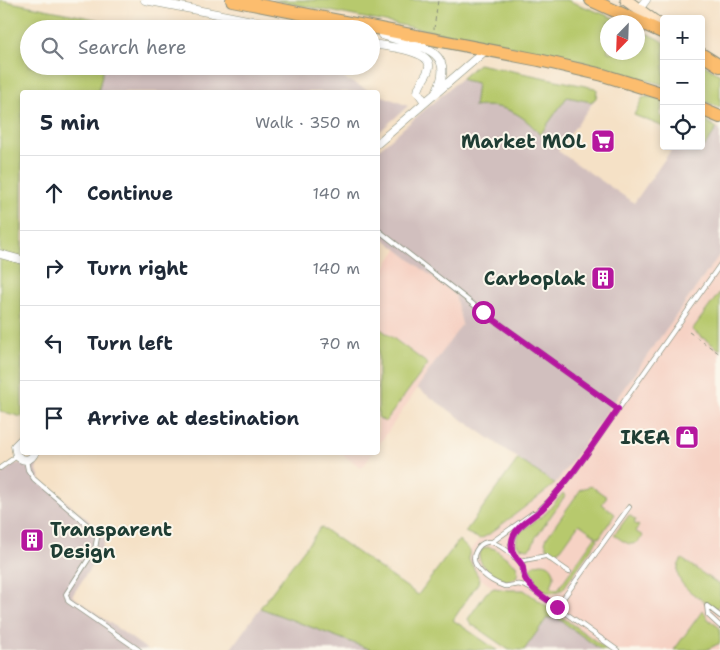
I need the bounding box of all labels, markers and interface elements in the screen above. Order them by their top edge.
north arrow [600,15,645,60]
map controls [660,15,705,150]
button: + [660,15,705,60]
search box [20,20,380,75]
icon: search [38,34,66,62]
text: Search here [78,35,187,60]
button: − [660,60,705,105]
button: locate [660,105,705,150]
text: 5 min [40,109,100,137]
text: Walk · 350 m [255,112,360,133]
supermarket icon: Market MOL [590,128,616,154]
place label: Market MOL [461,129,586,154]
icon: ahead [40,179,68,207]
text: Continue [87,181,173,206]
text: 140 m [313,183,360,204]
icon: right [40,254,68,282]
text: Turn right [87,256,188,281]
text: 140 m [313,258,360,279]
building icon: Carboplak [590,265,616,291]
place label: Carboplak [484,266,586,291]
route start [472,301,495,324]
icon: left [40,329,68,357]
text: Turn left [87,331,173,356]
text: 70 m [319,333,360,354]
icon: arrive [40,404,68,432]
text: Arrive at destination [87,406,299,431]
shop icon: IKEA [674,424,700,450]
place label: IKEA [620,425,670,450]
place label: Transparent Design [50,517,172,564]
building icon: Transparent Design [19,527,45,553]
route end [546,596,569,619]

